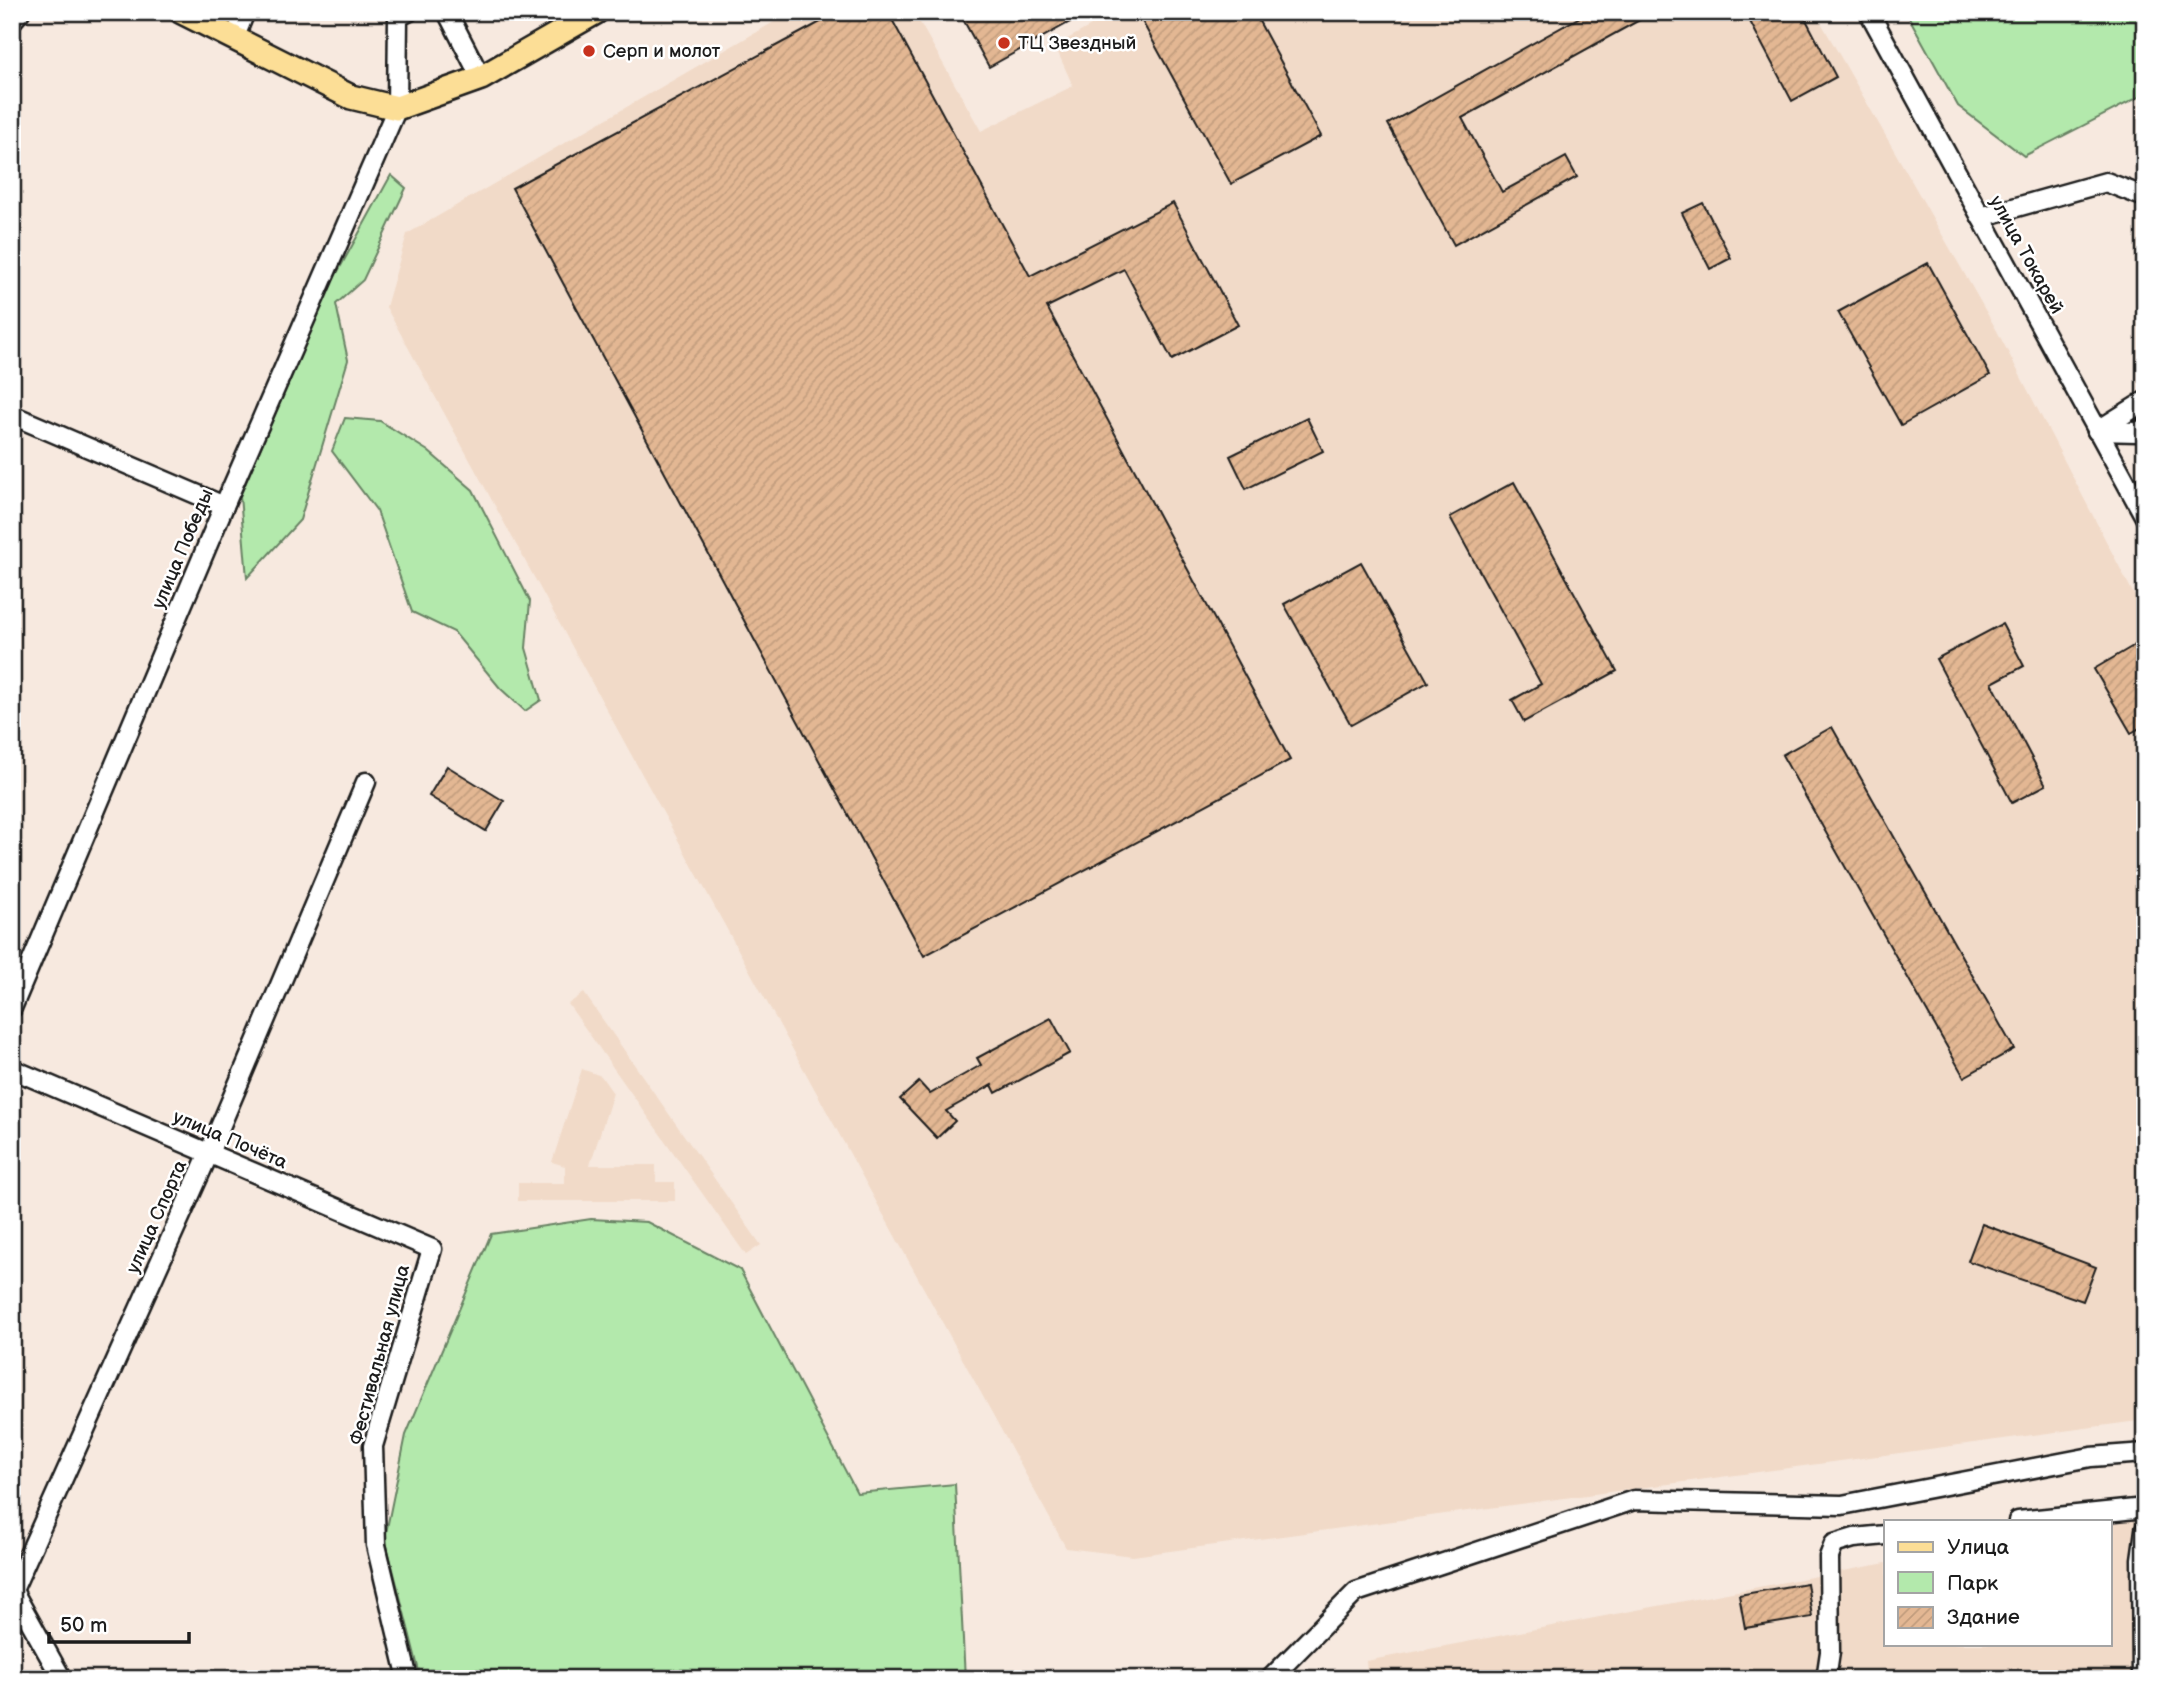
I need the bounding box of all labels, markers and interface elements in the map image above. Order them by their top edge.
place label: ТЦ Звездный [1018,32,1136,55]
marker: ТЦ Звездный [996,35,1012,51]
place label: Серп и молот [603,40,721,63]
marker: Серп и молот [581,43,597,59]
street label: улица Токарей [1984,192,2068,318]
street label: улица Победы [147,486,219,612]
street label: улица Почёта [169,1106,291,1174]
street label: улица Спорта [122,1157,192,1277]
street label: Фестивальная улица [345,1262,415,1448]
legend [1884,1520,2112,1646]
text: Улица [1947,1535,2010,1560]
text: Парк [1947,1571,1998,1596]
scale bar [49,1600,189,1644]
text: Здание [1947,1605,2020,1630]
text: 50 m [60,1613,107,1638]

